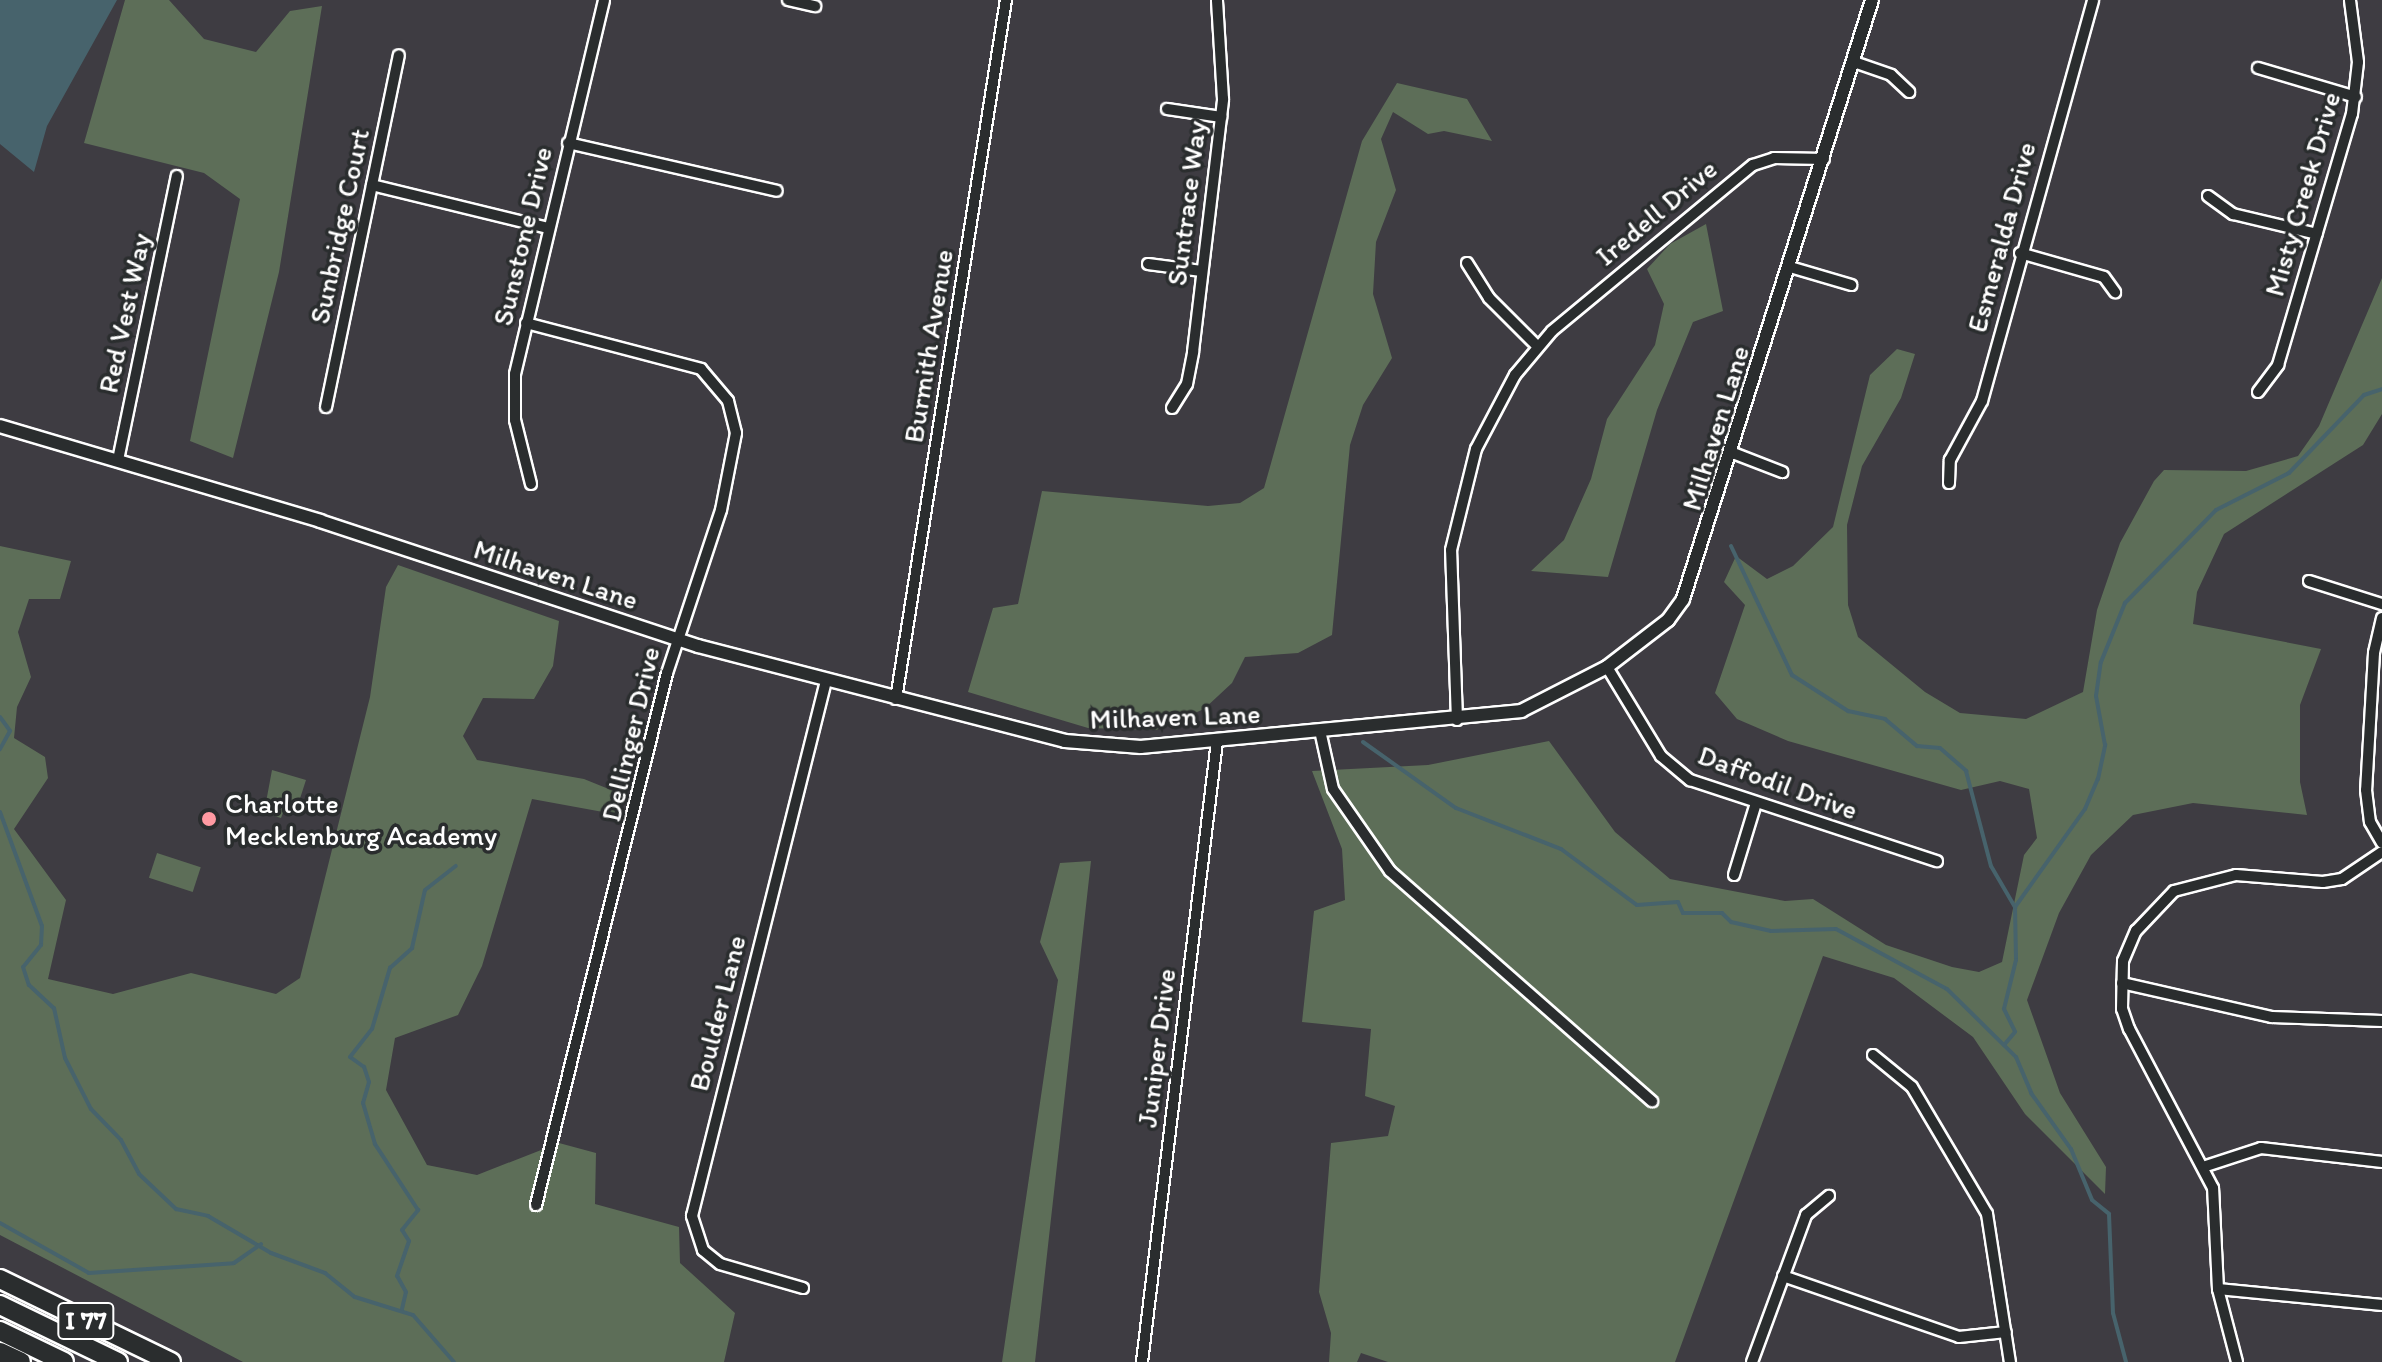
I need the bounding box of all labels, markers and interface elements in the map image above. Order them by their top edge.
street label: Misty Creek Drive [2257,88,2347,300]
street label: Suntrace Way [1159,119,1213,287]
street label: Sunbridge Court [302,125,376,327]
street label: Esmeralda Drive [1959,138,2043,336]
street label: Sunstone Drive [485,143,559,329]
street label: Iredell Drive [1588,151,1724,273]
street label: Red Vest Way [91,231,157,395]
street label: Burmith Avenue [896,248,960,444]
street label: Milhaven Lane [1674,341,1756,515]
street label: Milhaven Lane [469,532,643,616]
street label: Dellinger Drive [594,643,666,825]
street label: Milhaven Lane [1089,696,1261,736]
street label: Daffodil Drive [1694,738,1862,826]
place label: Charlotte Mecklenburg Academy [225,786,497,852]
marker: Charlotte Mecklenburg Academy [200,810,218,828]
street label: Boulder Lane [681,932,753,1094]
street label: Juniper Drive [1130,967,1182,1129]
road number: I 77 [56,1299,116,1343]

